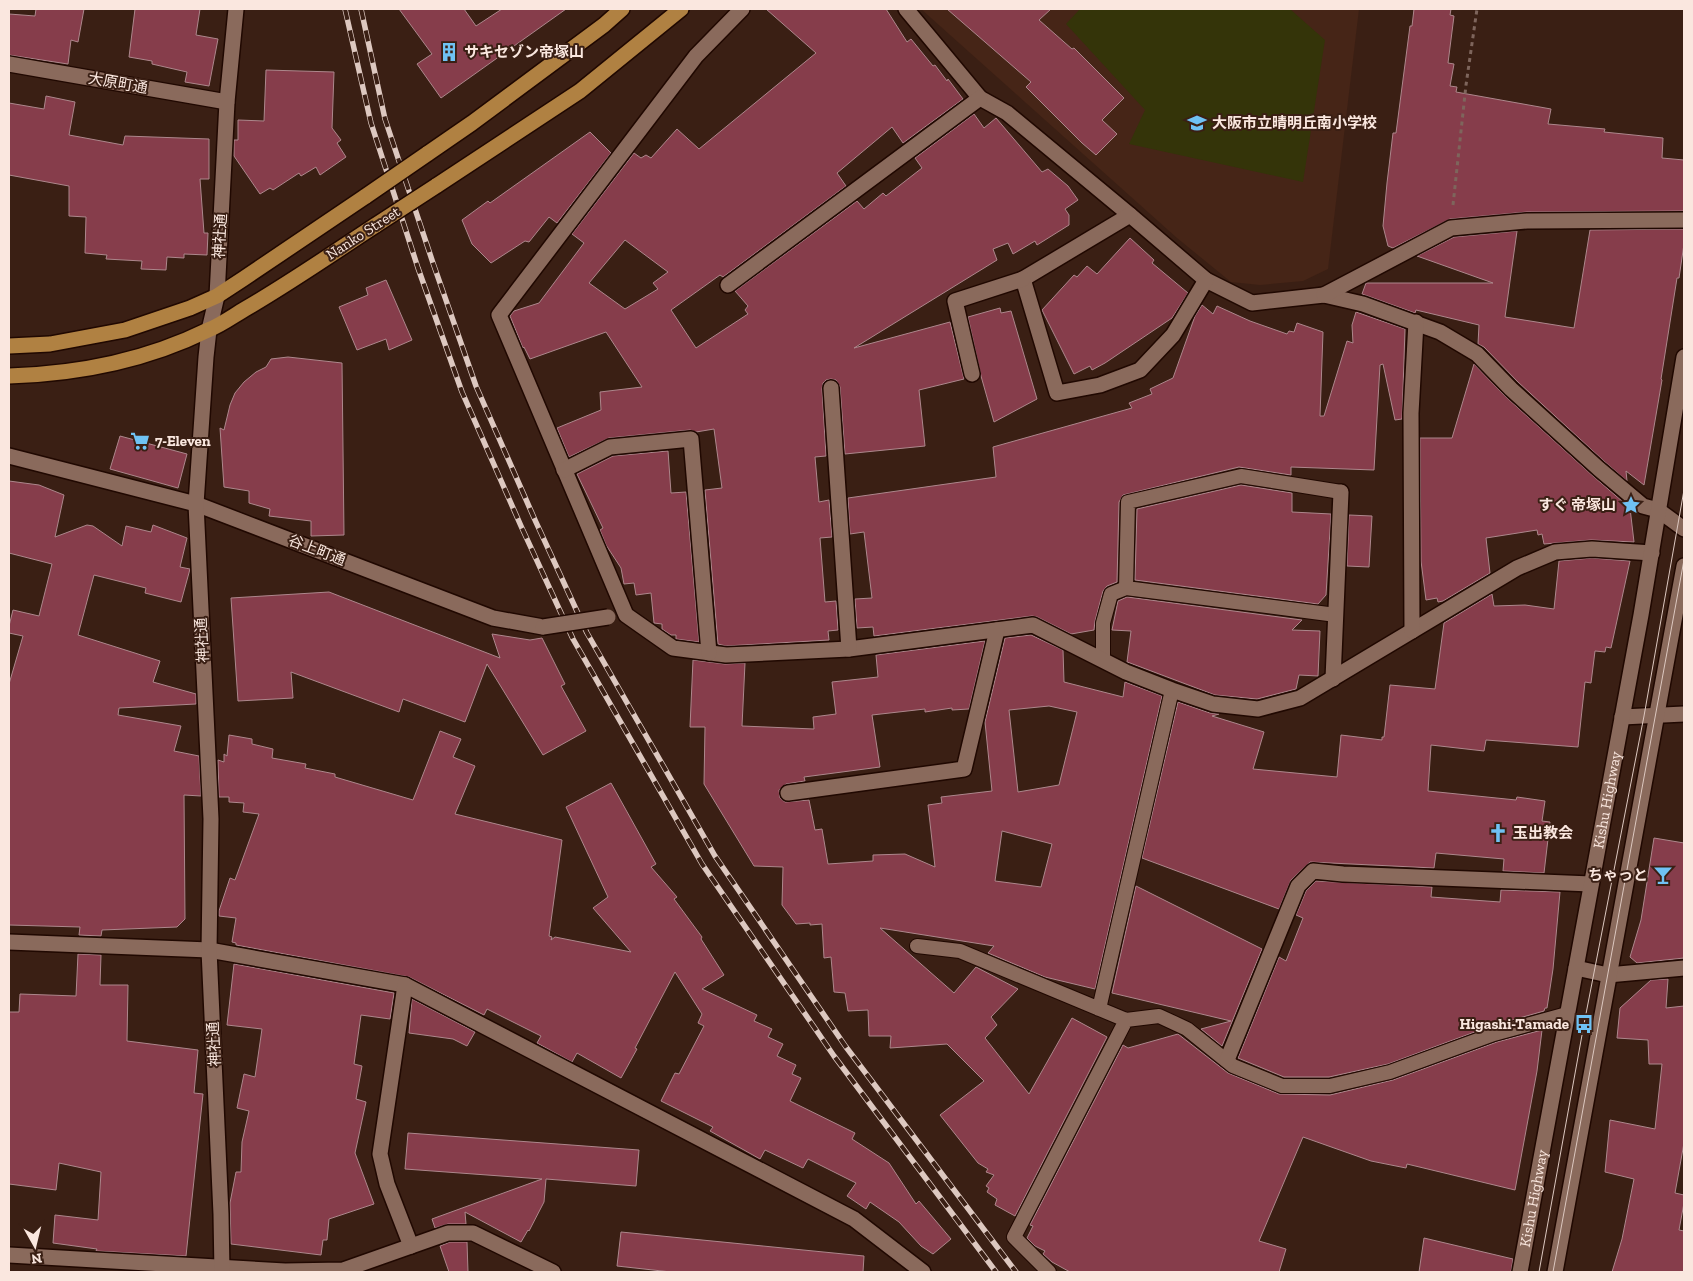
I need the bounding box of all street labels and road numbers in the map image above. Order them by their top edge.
street label: 大原町通 [87,69,149,97]
street label: Nanko Street [323,202,404,264]
street label: 神社通 [210,213,230,259]
street label: 谷上町通 [286,531,348,569]
street label: 神社通 [192,617,212,663]
street label: Kishu Highway [1589,749,1625,850]
street label: 神社通 [204,1021,224,1067]
street label: Kishu Highway [1516,1148,1551,1248]

